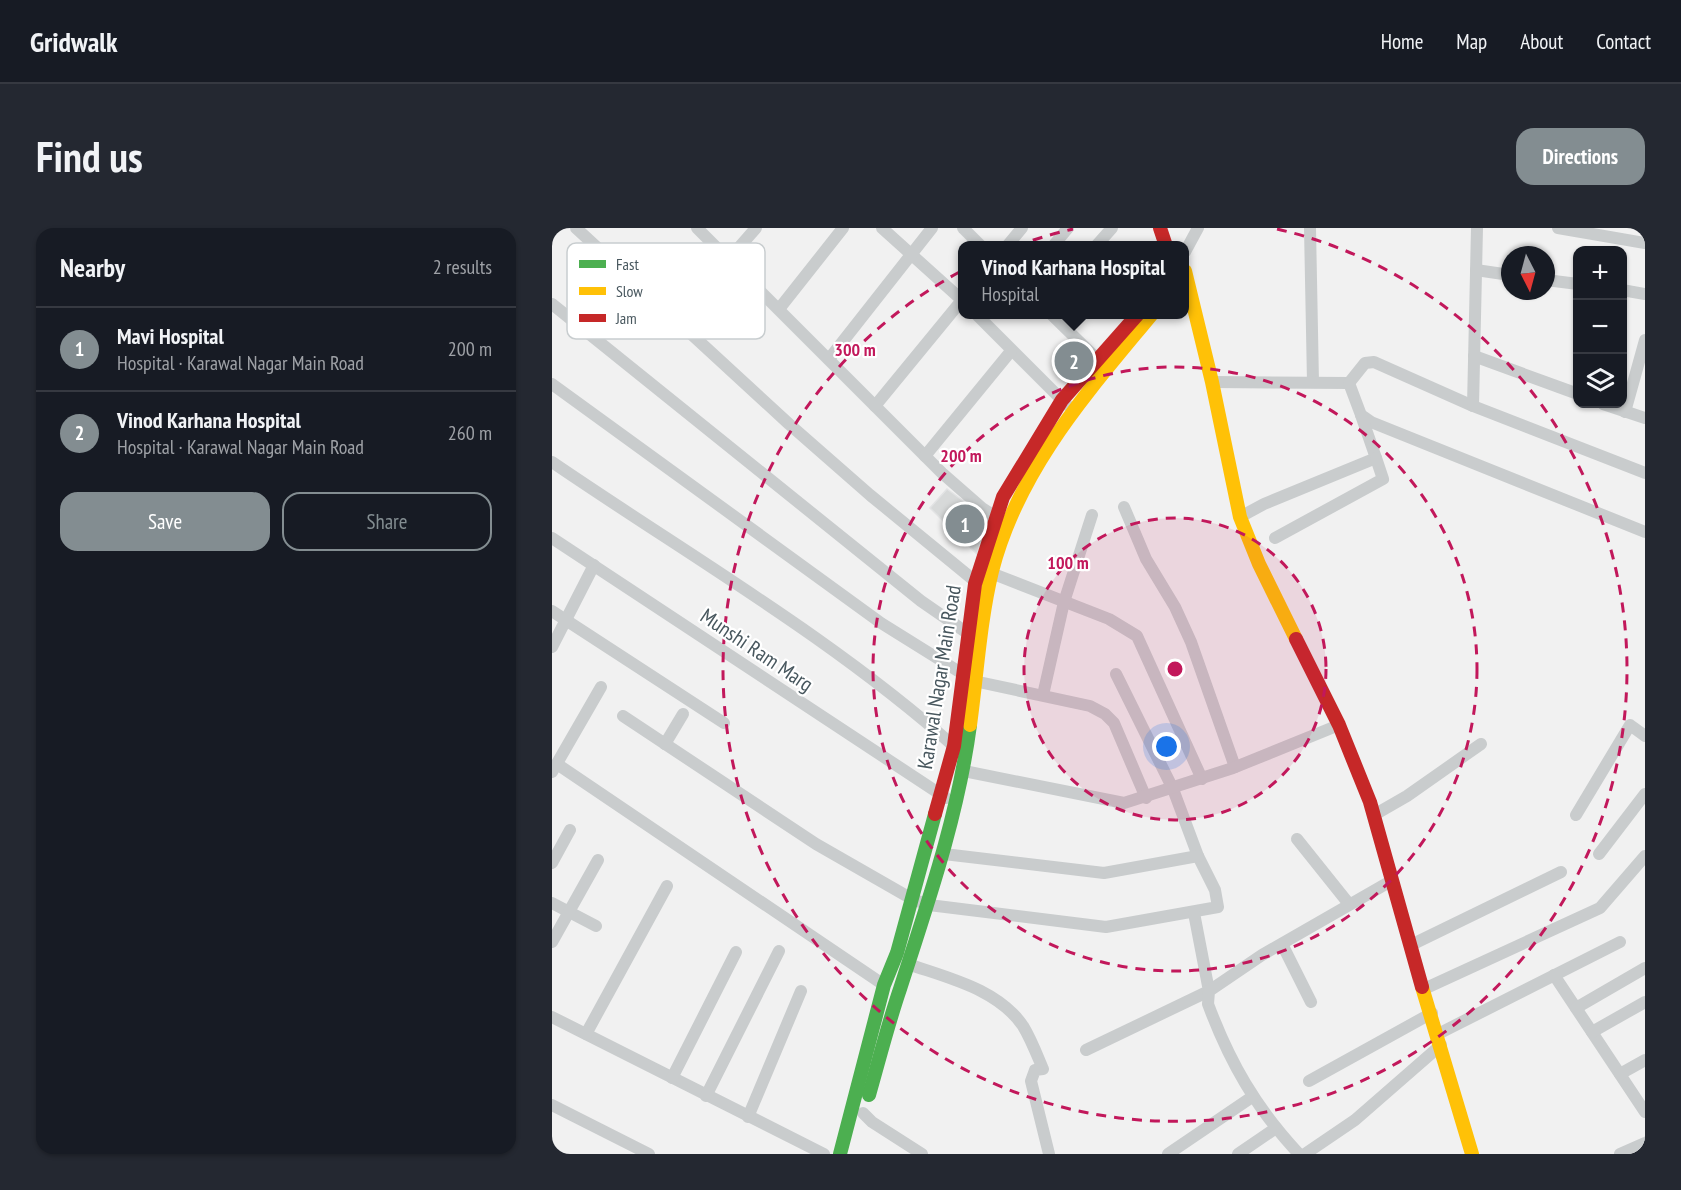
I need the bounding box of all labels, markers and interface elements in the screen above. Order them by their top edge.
text: Gridwalk [30,23,118,60]
text: Home [1381,28,1423,55]
text: Map [1456,28,1487,55]
text: About [1520,28,1563,55]
text: Contact [1596,28,1651,55]
button: Directions [1516,128,1645,185]
text: Find us [36,129,143,184]
popup [958,241,1189,319]
legend [567,243,765,339]
north arrow [1501,246,1555,300]
map controls [1573,246,1627,408]
button: + [1573,246,1627,300]
text: Nearby [60,251,125,284]
text: Vinod Karhana Hospital [982,253,1165,281]
text: 2 results [433,254,492,280]
text: Fast [616,254,639,274]
text: Slow [616,281,643,301]
text: Hospital [982,281,1039,307]
button: − [1573,300,1627,354]
text: Jam [615,308,637,328]
text: Mavi Hospital [117,322,224,350]
text: 1 [75,336,84,362]
text: 200 m [448,336,492,362]
text: 300 m [834,338,876,361]
pin: 2 [1054,338,1094,384]
text: Hospital · Karawal Nagar Main Road [117,350,364,376]
button: layers [1573,354,1627,408]
text: Vinod Karhana Hospital [117,406,301,434]
text: 2 [75,420,84,446]
text: 260 m [448,420,492,446]
text: Hospital · Karawal Nagar Main Road [117,434,364,460]
text: 200 m [940,444,982,467]
button: Save [60,492,270,551]
button: Share [282,492,492,551]
pin: 1 [946,502,984,546]
text: 100 m [1047,551,1089,574]
street label: Karawal Nagar Main Road [911,583,967,771]
street label: Munshi Ram Marg [695,602,819,698]
centre of rings [1165,659,1185,679]
your location [1152,732,1181,761]

